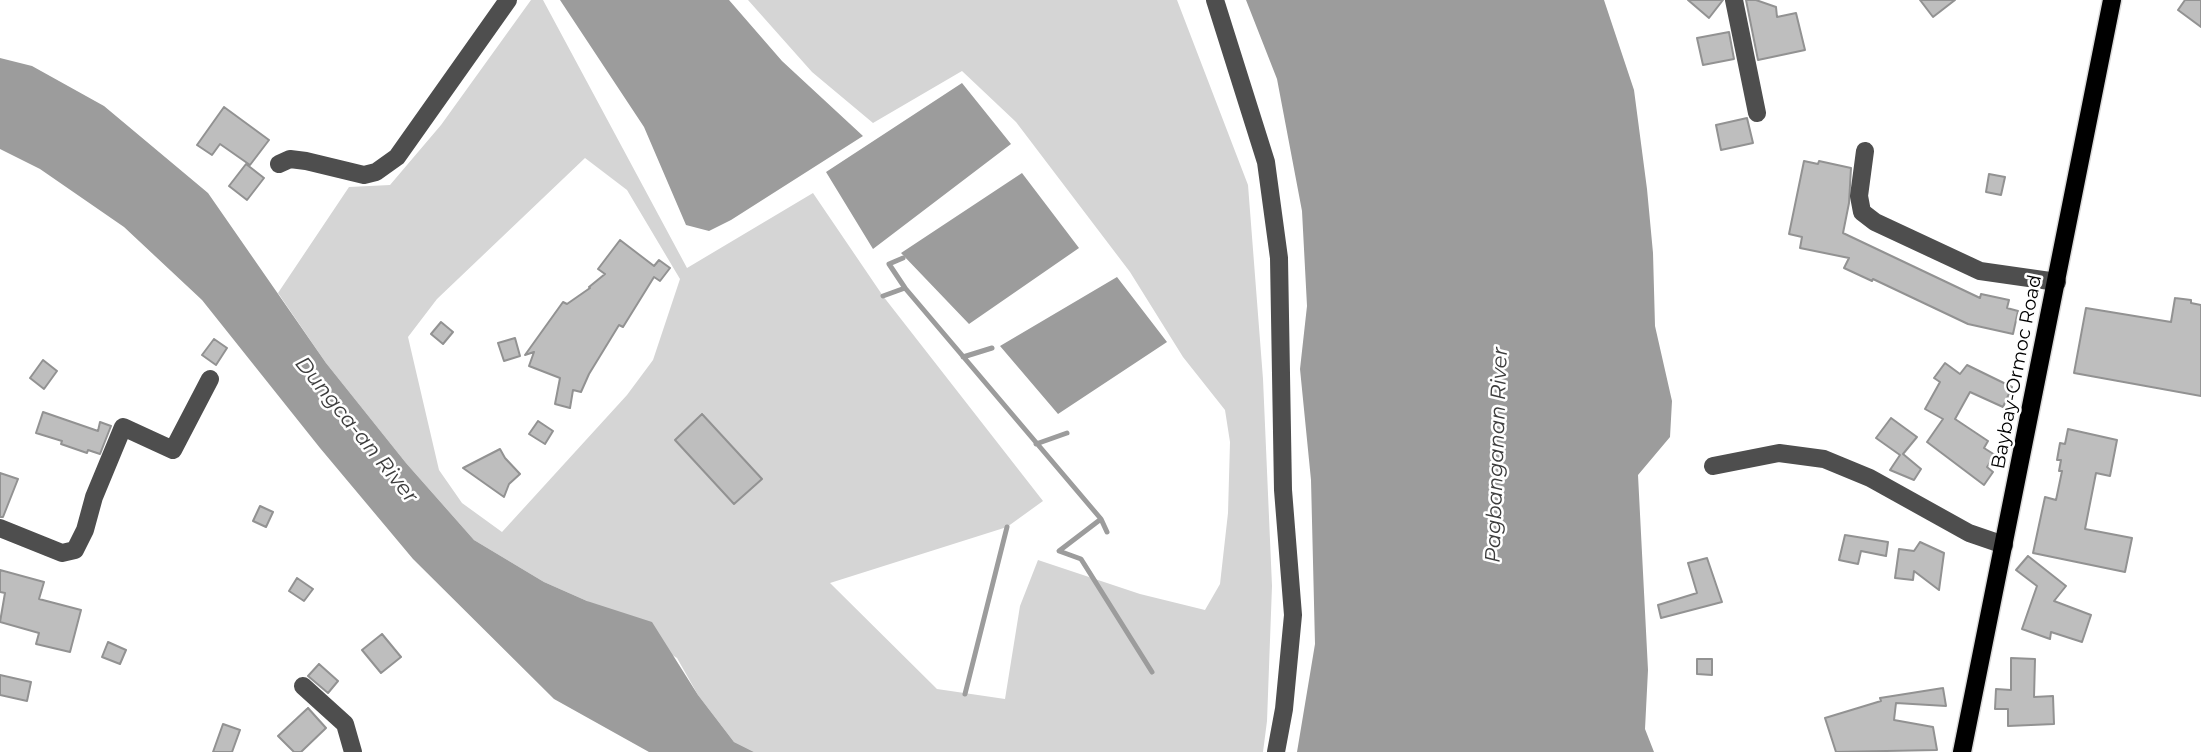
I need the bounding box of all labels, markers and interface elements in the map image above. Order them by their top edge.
street label: Baybay-Ormoc Road [1987,273,2047,471]
water label: Pagbanganan River [1481,347,1513,563]
water label: Dungca-an River [289,352,423,508]

